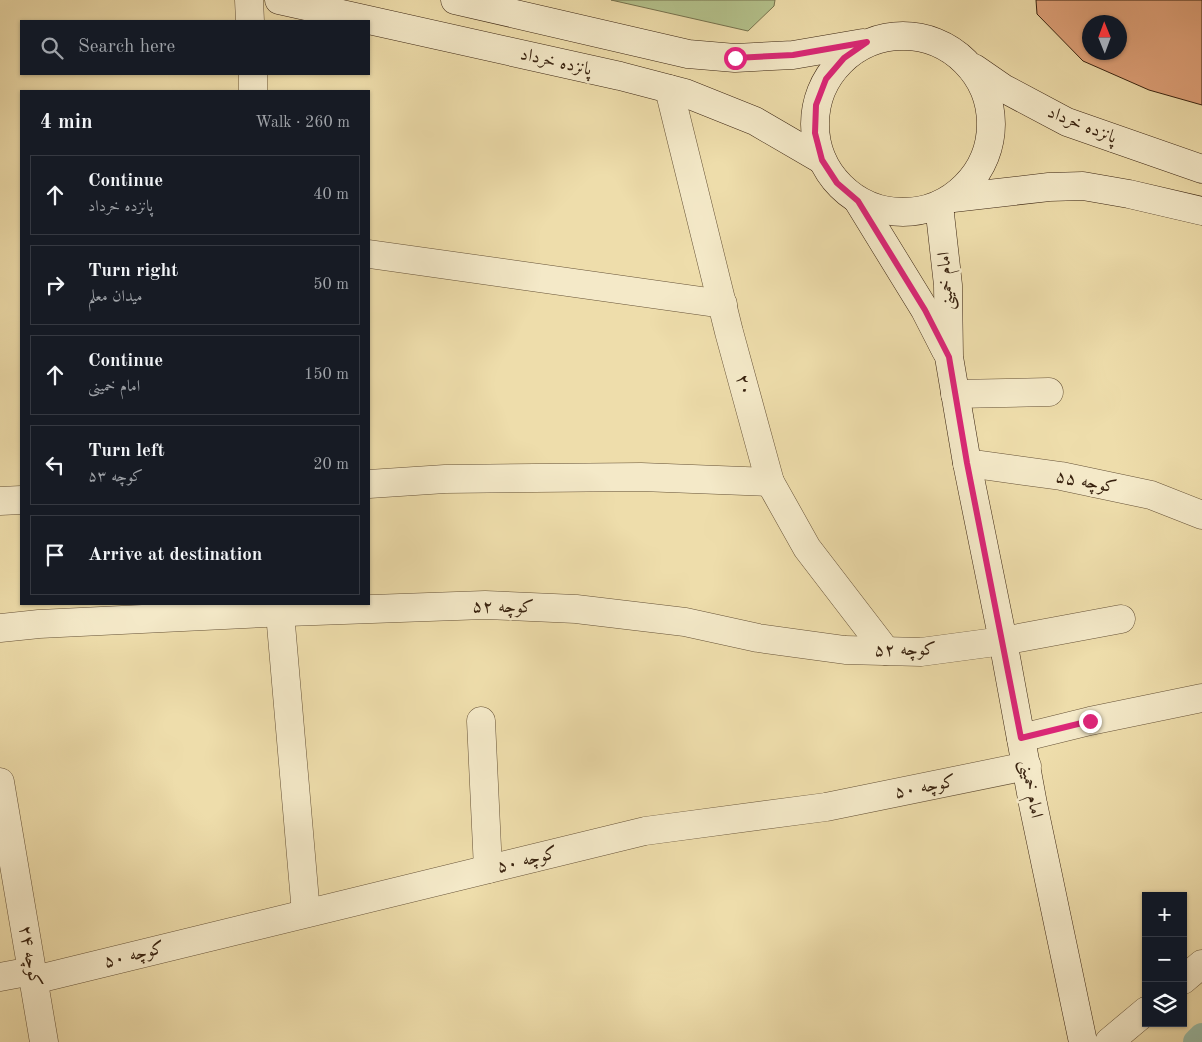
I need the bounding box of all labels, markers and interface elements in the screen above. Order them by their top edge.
north arrow [1082,15,1127,60]
search box [20,20,370,75]
icon: search [38,34,66,62]
text: Search here [78,38,175,57]
street label: پانزده خرداد [518,45,595,82]
route start [724,47,747,70]
street label: پانزده خرداد [1044,103,1121,150]
text: 4 min [40,112,93,133]
text: Walk · 260 m [255,115,350,131]
text: Continue [88,172,163,191]
icon: ahead [41,181,69,209]
text: 40 m [313,187,349,203]
text: پانزده خرداد [88,199,153,215]
street label: امام خمینی [935,251,963,311]
text: Turn right [88,262,178,281]
icon: right [41,271,69,299]
text: 50 m [313,277,349,293]
text: میدان معلم [88,289,143,305]
text: Continue [88,352,163,371]
icon: ahead [41,361,69,389]
text: 150 m [304,367,349,383]
street label: ۲۰ [733,372,755,398]
text: امام خمینی [88,379,140,395]
text: Turn left [88,442,165,461]
icon: left [41,451,69,479]
text: 20 m [313,457,349,473]
street label: کوچه ۵۵ [1053,467,1118,500]
text: کوچه ۵۳ [88,469,143,485]
icon: arrive [41,541,69,569]
text: Arrive at destination [88,546,262,565]
street label: کوچه ۵۲ [472,597,534,620]
street label: کوچه ۵۲ [874,640,936,663]
route end [1079,710,1102,733]
street label: امام خمینی [1011,758,1045,821]
street label: کوچه ۵۰ [893,772,958,805]
street label: کوچه ۵۰ [495,844,560,879]
map controls [1142,892,1187,1027]
button: + [1142,892,1187,937]
street label: کوچه ۲۴ [13,924,44,989]
button: − [1142,937,1187,982]
street label: کوچه ۵۰ [102,939,167,974]
button: layers [1142,982,1187,1027]

